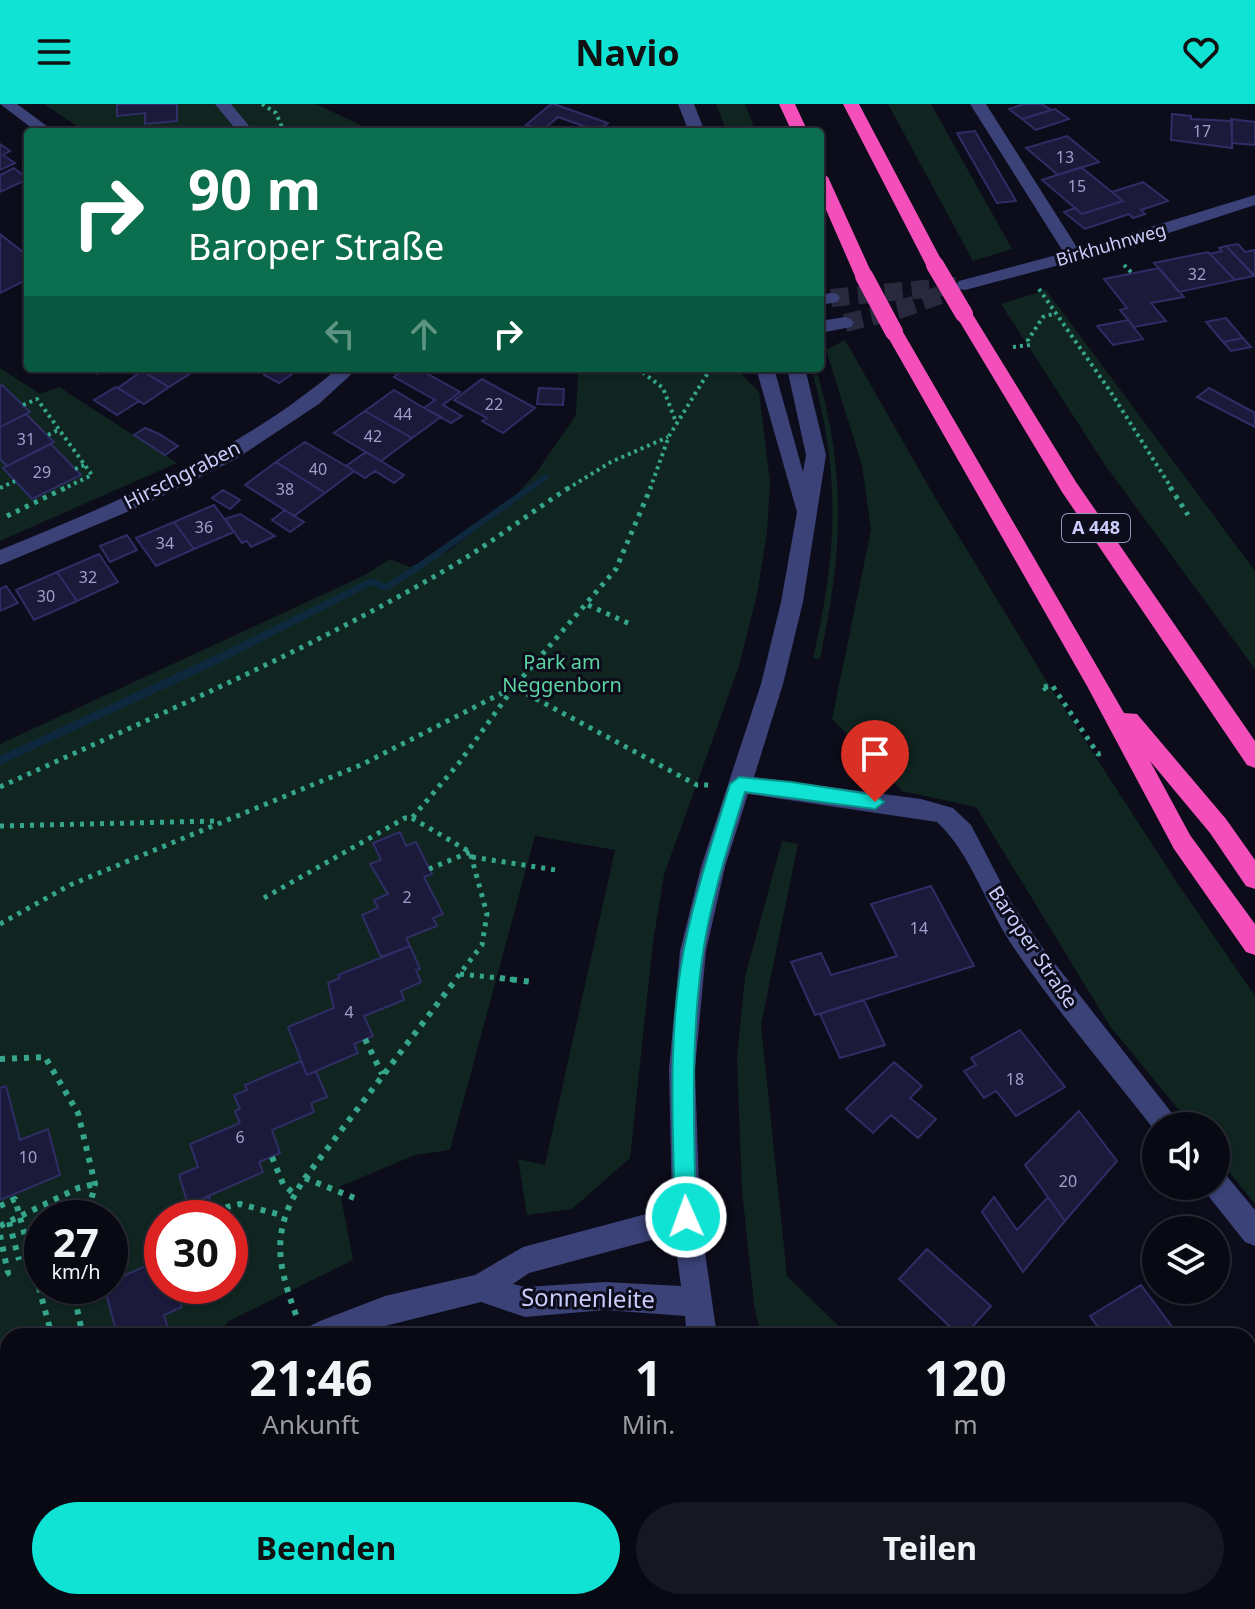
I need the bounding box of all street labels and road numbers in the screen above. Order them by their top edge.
street label: Birkhuhnweg [1053,217,1168,271]
street label: Hirschgraben [119,434,245,515]
road number: A 448 [1062,514,1130,542]
street label: Baroper Straße [982,880,1084,1013]
street label: Sonnenleite [521,1280,655,1315]

